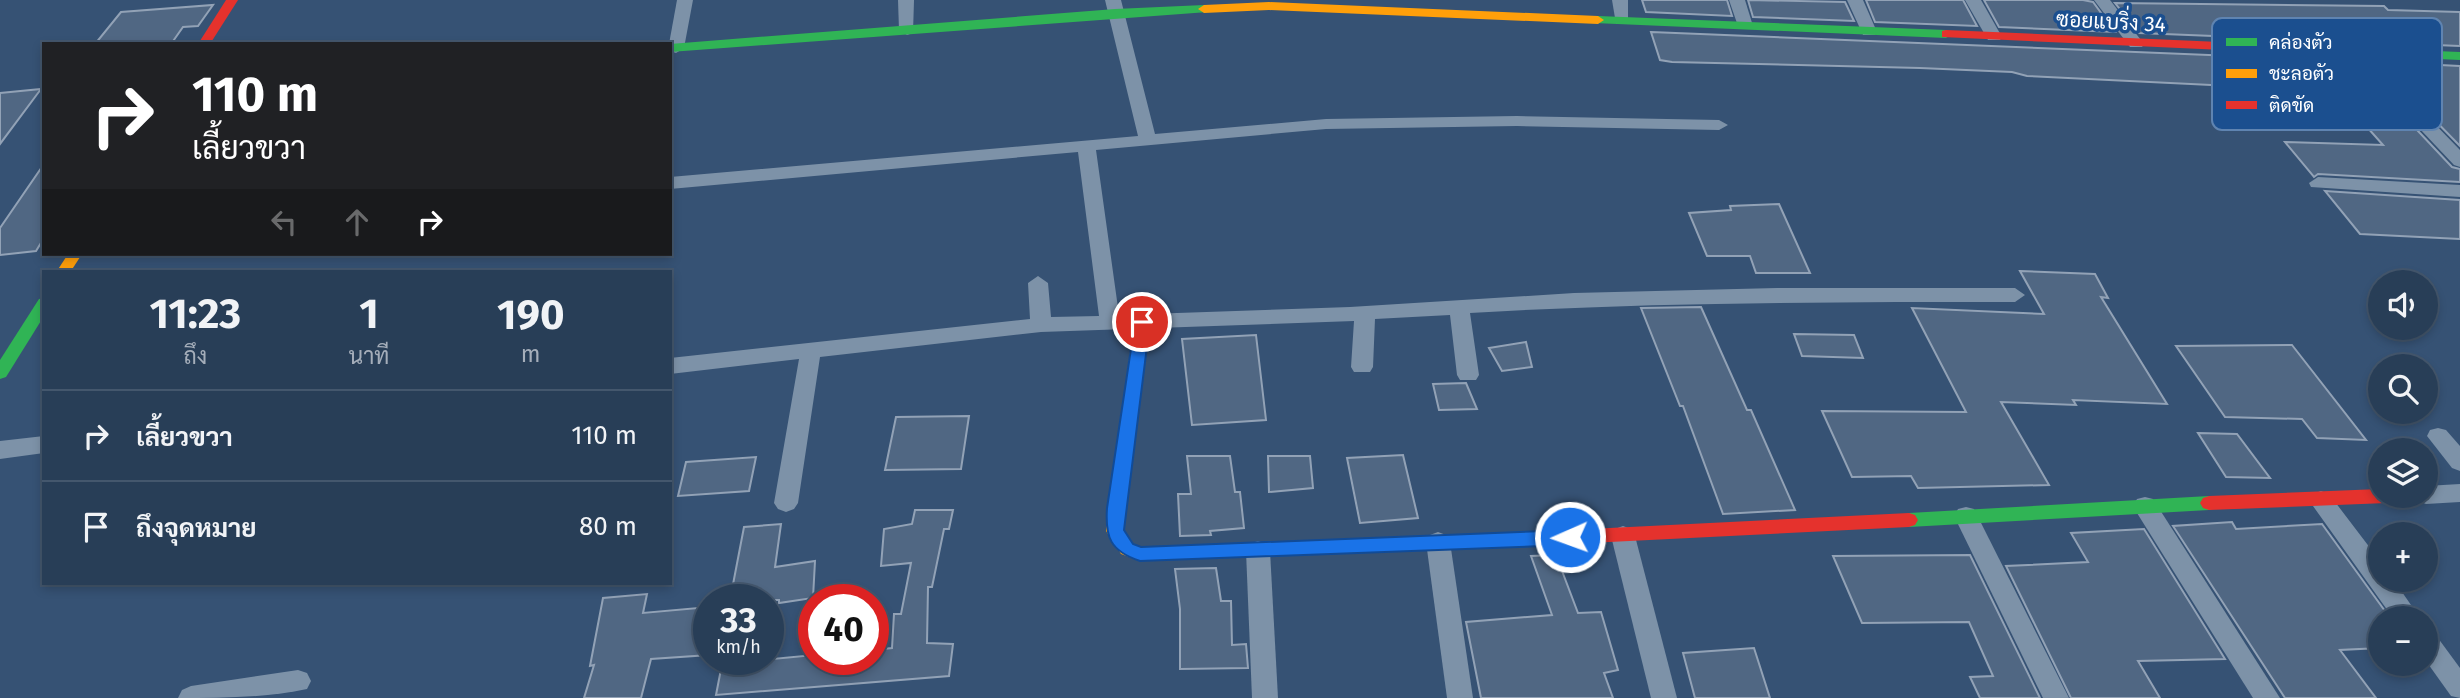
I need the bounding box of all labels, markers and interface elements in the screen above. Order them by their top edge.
street label: ซอยแบริ่ง 34 [2055,0,2167,38]
legend [2212,18,2442,130]
text: คล่องตัว [2269,31,2333,54]
text: ชะลอตัว [2269,62,2334,85]
text: 110 m [192,65,318,124]
icon: right [77,70,168,161]
text: ติดขัด [2269,94,2314,117]
text: เลี้ยวขวา [192,129,306,167]
icon: left [265,203,303,241]
icon: ahead [338,203,376,241]
icon: right [411,203,449,241]
map controls [2368,270,2438,676]
button: sound [2368,270,2438,340]
text: 11:23 [149,289,241,339]
text: 1 [359,289,379,339]
text: 190 [497,290,565,340]
pin [1112,292,1172,352]
icon: arrive [1123,303,1161,341]
text: m [521,340,541,368]
text: ถึง [183,342,207,370]
text: นาที [349,342,389,370]
button: search [2368,354,2438,424]
icon: right [77,417,115,455]
text: 110 m [571,420,637,451]
text: เลี้ยวขวา [136,422,233,453]
button: layers [2368,438,2438,508]
position arrow [1533,500,1607,574]
icon: arrive [77,508,115,546]
text: 80 m [579,511,637,542]
text: ถึงจุดหมาย [136,513,257,544]
button: + [2368,522,2438,592]
speed limit sign: 40 [798,584,889,675]
text: 33 [720,599,757,641]
button: − [2368,606,2438,676]
text: km/h [716,636,761,658]

